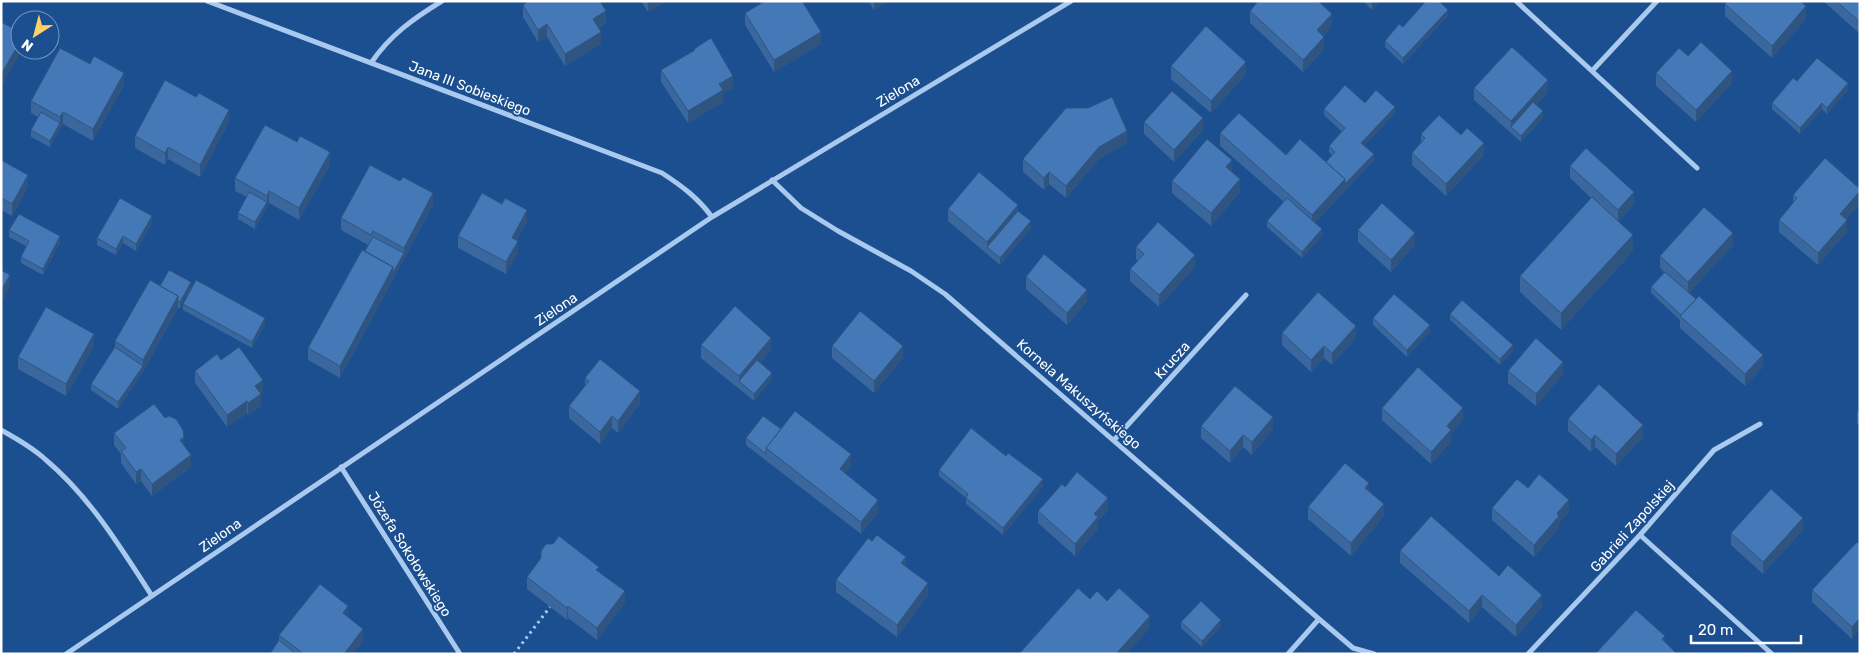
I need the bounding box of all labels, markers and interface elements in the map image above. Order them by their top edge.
north arrow [10,10,60,60]
text: N [19,35,37,55]
street label: Jana III Sobieskiego [406,57,533,120]
street label: Zielona [874,72,923,111]
street label: Zielona [532,289,581,330]
street label: Kornela Makuszyńskiego [1013,336,1144,453]
street label: Krucza [1151,338,1194,383]
street label: Gabrieli Zapolskiej [1587,477,1678,576]
street label: Józefa Sokołowskiego [364,488,455,620]
street label: Zielona [196,515,245,556]
scale bar [1691,612,1801,644]
text: 20 m [1698,621,1733,639]

